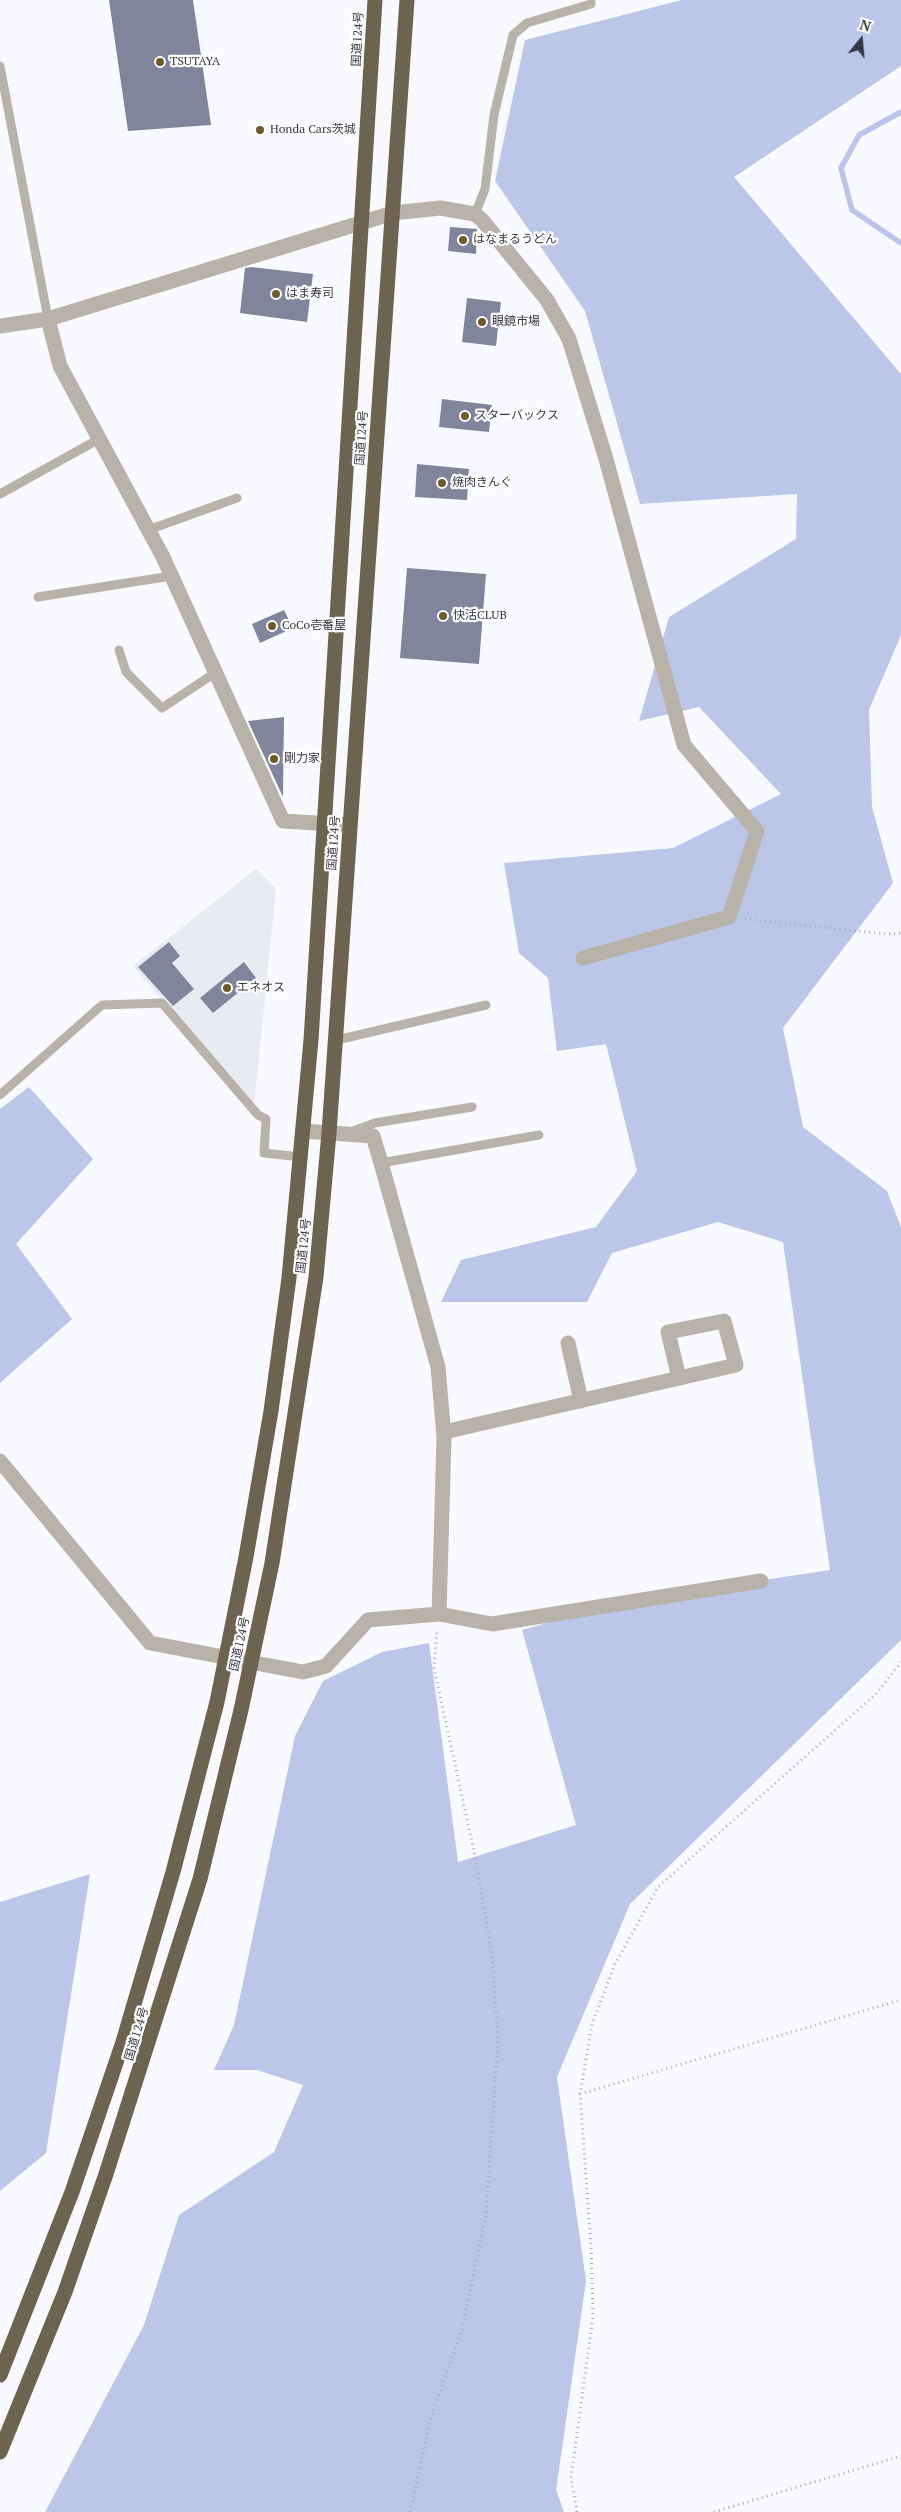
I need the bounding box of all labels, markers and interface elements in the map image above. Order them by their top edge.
street label: 国道124号 [349,11,367,67]
north arrow [836,15,886,65]
text: N [858,15,873,36]
place label: TSUTAYA [170,55,220,69]
marker: TSUTAYA [154,56,166,68]
place label: Honda Cars茨城 [270,123,356,137]
marker: Honda Cars茨城 [254,124,266,136]
place label: はなまるうどん [473,233,557,247]
marker: はなまるうどん [457,234,469,246]
place label: はま寿司 [286,287,334,301]
marker: はま寿司 [270,288,282,300]
place label: 眼鏡市場 [492,315,540,329]
marker: 眼鏡市場 [476,316,488,328]
place label: スターバックス [475,409,559,423]
street label: 国道124号 [353,410,371,466]
marker: スターバックス [459,410,471,422]
place label: 焼肉きんぐ [452,476,512,490]
marker: 焼肉きんぐ [436,477,448,489]
place label: 快活CLUB [453,609,507,623]
marker: 快活CLUB [437,610,449,622]
place label: CoCo壱番屋 [282,619,346,633]
marker: CoCo壱番屋 [266,620,278,632]
place label: 剛力家 [284,752,320,766]
marker: 剛力家 [268,753,280,765]
street label: 国道124号 [325,815,343,871]
place label: エネオス [237,981,285,995]
marker: エネオス [221,982,233,994]
street label: 国道124号 [294,1218,314,1274]
street label: 国道124号 [227,1616,253,1672]
street label: 国道124号 [122,2006,152,2062]

